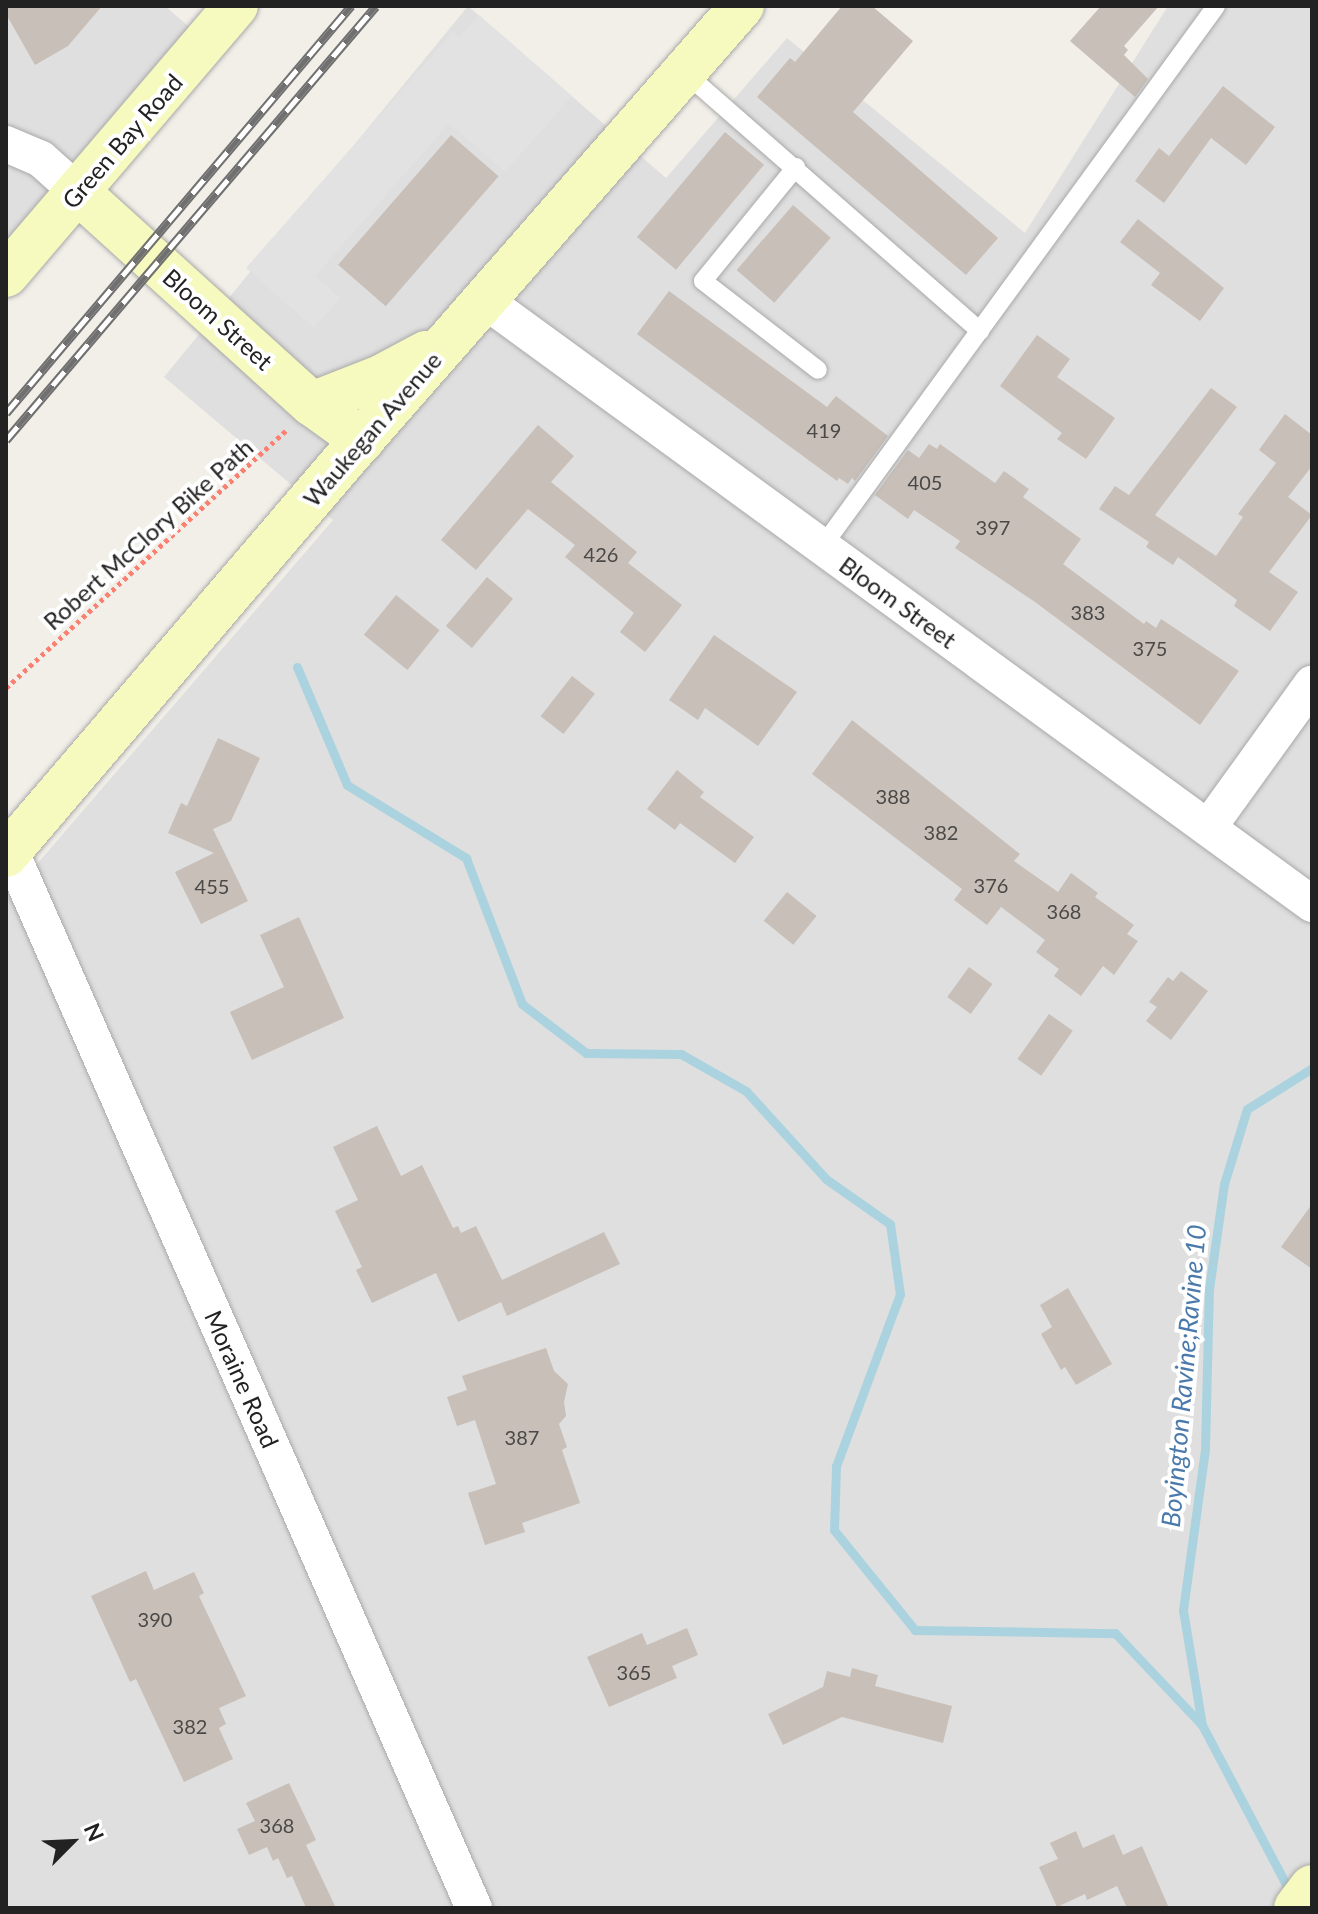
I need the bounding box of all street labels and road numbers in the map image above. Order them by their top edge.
street label: Green Bay Road [56,68,188,214]
street label: Bloom Street [157,262,279,376]
street label: Waukegan Avenue [297,345,447,513]
street label: Robert McClory Bike Path [37,432,259,636]
street label: Bloom Street [834,550,962,654]
street label: Moraine Road [199,1306,285,1452]

